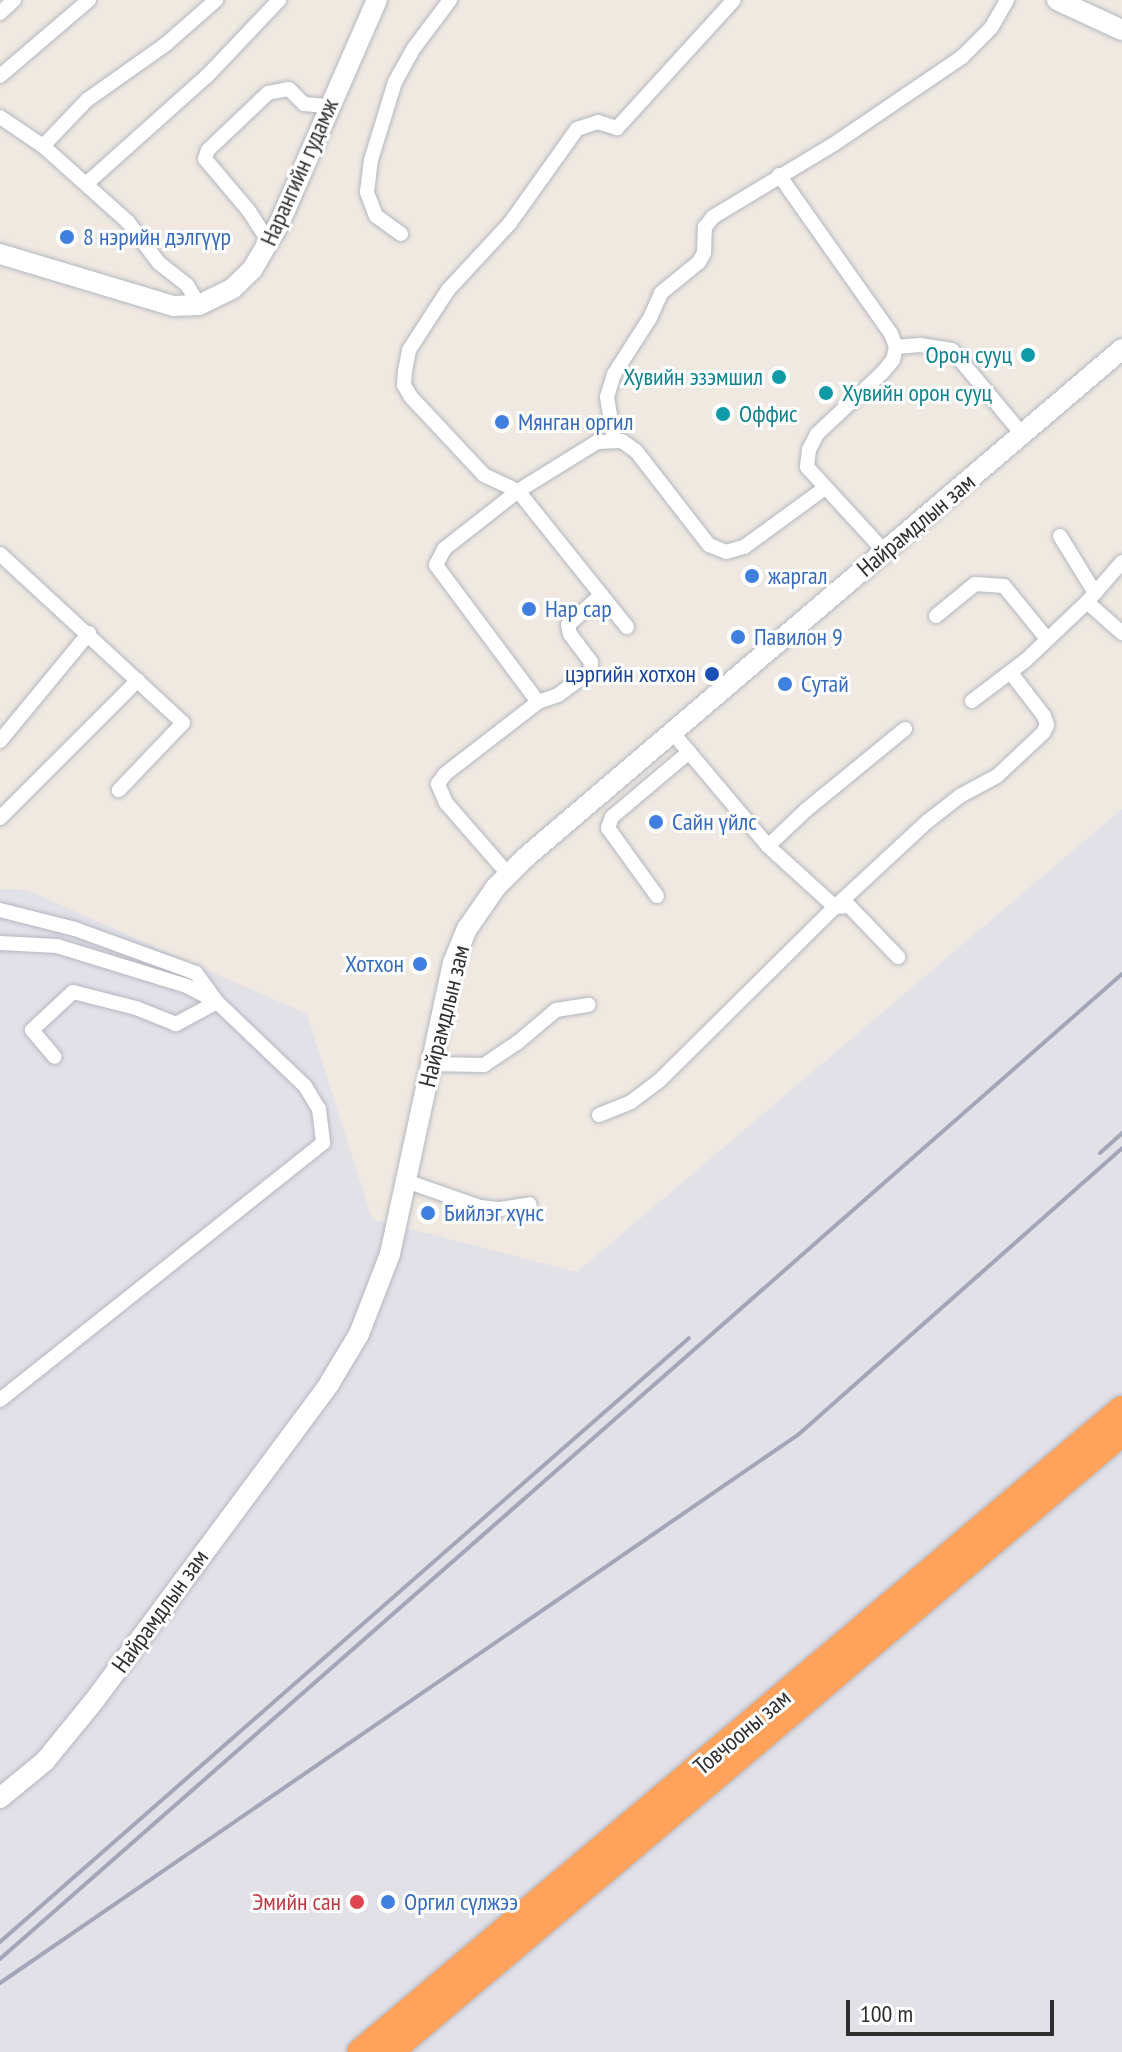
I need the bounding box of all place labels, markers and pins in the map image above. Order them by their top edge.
place label: 8 нэрийн дэлгүүр [83,223,231,251]
marker: 8 нэрийн дэлгүүр [58,228,76,246]
place label: Орон сууц [925,341,1012,369]
marker: Орон сууц [1019,346,1037,364]
place label: Хувийн эзэмшил [623,363,763,391]
marker: Хувийн эзэмшил [770,368,788,386]
place label: Хувийн орон сууц [842,379,992,407]
marker: Хувийн орон сууц [817,384,835,402]
place label: Оффис [739,400,798,428]
marker: Оффис [714,405,732,423]
place label: Мянган оргил [518,408,633,436]
marker: Мянган оргил [493,413,511,431]
place label: жаргал [768,562,827,590]
marker: жаргал [743,567,761,585]
place label: Нар сар [545,595,612,623]
marker: Нар сар [520,600,538,618]
place label: Павилон 9 [754,623,843,651]
marker: Павилон 9 [729,628,747,646]
place label: цэргийн хотхон [565,660,696,688]
marker: цэргийн хотхон [703,665,721,683]
place label: Сутай [801,670,849,698]
marker: Сутай [776,675,794,693]
place label: Сайн үйлс [672,808,757,836]
marker: Сайн үйлс [647,813,665,831]
place label: Хотхон [345,950,404,978]
marker: Хотхон [411,955,429,973]
place label: Бийлэг хүнс [444,1199,545,1227]
marker: Бийлэг хүнс [419,1204,437,1222]
place label: Эмийн сан [252,1888,341,1916]
place label: Оргил сүлжээ [404,1888,518,1916]
marker: Эмийн сан [348,1893,366,1911]
marker: Оргил сүлжээ [379,1893,397,1911]

